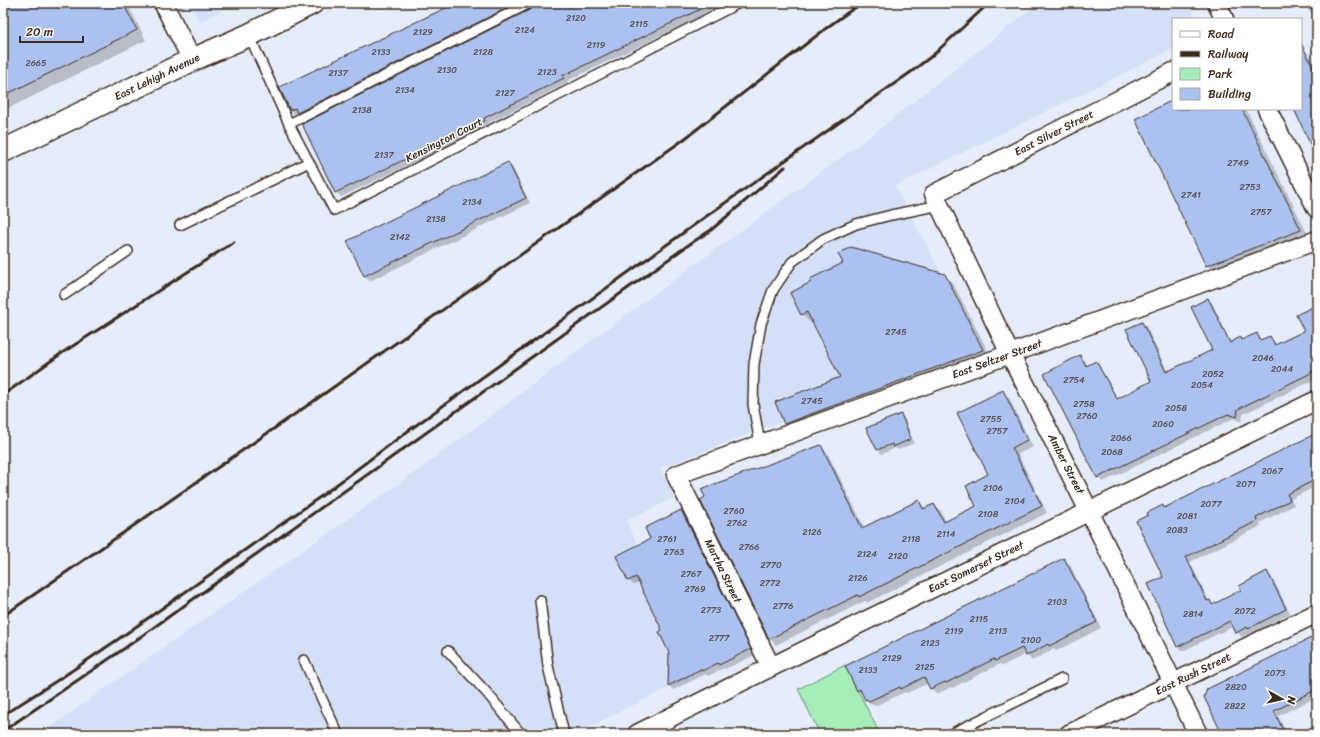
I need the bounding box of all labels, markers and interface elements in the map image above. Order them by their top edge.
house number: 2120 [566,10,586,26]
house number: 2115 [630,16,649,32]
scale bar [20,18,83,44]
legend [1172,18,1302,110]
text: 20 m [26,21,53,43]
house number: 2124 [515,22,535,38]
text: Road [1208,23,1235,45]
house number: 2129 [413,24,433,40]
house number: 2119 [587,37,606,53]
text: Railway [1208,43,1249,65]
house number: 2133 [372,44,391,60]
house number: 2128 [473,44,493,60]
street label: East Lehigh Avenue [111,48,204,106]
house number: 2665 [26,55,47,71]
house number: 2130 [437,62,457,78]
text: Park [1208,63,1233,85]
house number: 2123 [537,64,557,80]
house number: 2137 [328,65,348,81]
house number: 2134 [395,82,415,98]
text: Building [1208,83,1251,105]
house number: 2127 [495,85,516,101]
house number: 2138 [352,102,372,118]
street label: East Silver Street [1011,105,1097,161]
street label: Kensington Court [402,112,486,168]
house number: 2137 [374,147,394,163]
house number: 2749 [1227,155,1249,171]
house number: 2753 [1240,179,1260,195]
house number: 2741 [1181,187,1201,203]
house number: 2134 [462,194,482,210]
house number: 2757 [1251,204,1272,220]
house number: 2138 [426,211,446,227]
house number: 2142 [390,229,410,245]
house number: 2745 [885,324,907,340]
street label: East Seltzer Street [949,334,1045,384]
house number: 2046 [1252,350,1274,366]
house number: 2044 [1271,361,1293,377]
house number: 2052 [1202,366,1224,382]
house number: 2754 [1063,372,1085,388]
house number: 2054 [1191,377,1213,393]
house number: 2745 [801,393,823,409]
house number: 2758 [1073,396,1095,412]
house number: 2058 [1165,400,1187,416]
house number: 2760 [1076,408,1098,424]
house number: 2755 [980,411,1002,427]
house number: 2060 [1152,416,1174,432]
house number: 2757 [987,423,1008,439]
street label: Amber Street [1042,429,1090,498]
house number: 2066 [1110,430,1132,446]
house number: 2068 [1101,444,1123,460]
house number: 2067 [1261,463,1283,479]
house number: 2071 [1236,476,1256,492]
house number: 2106 [983,480,1003,496]
house number: 2104 [1005,493,1026,509]
house number: 2077 [1200,496,1222,512]
house number: 2760 [723,503,745,519]
house number: 2108 [978,506,999,522]
house number: 2081 [1177,508,1197,524]
house number: 2762 [727,515,747,531]
house number: 2083 [1166,522,1188,538]
house number: 2126 [802,524,822,540]
house number: 2114 [937,526,956,542]
house number: 2761 [657,531,677,547]
house number: 2118 [902,531,921,547]
street label: East Somerset Street [925,535,1028,598]
street label: Martha Street [699,536,747,607]
house number: 2766 [739,539,759,555]
house number: 2763 [664,544,684,560]
house number: 2124 [857,546,877,562]
house number: 2120 [888,548,908,564]
house number: 2770 [760,557,782,573]
house number: 2767 [681,566,702,582]
house number: 2126 [848,570,868,586]
house number: 2772 [760,575,780,591]
house number: 2769 [685,581,706,597]
house number: 2103 [1047,594,1067,610]
house number: 2776 [773,598,793,614]
house number: 2773 [701,602,721,618]
house number: 2072 [1234,603,1256,619]
house number: 2814 [1183,606,1203,622]
house number: 2115 [970,611,989,627]
house number: 2119 [945,623,964,639]
house number: 2113 [989,623,1007,639]
house number: 2777 [709,630,730,646]
house number: 2100 [1021,632,1042,648]
house number: 2123 [920,635,940,651]
street label: East Rush Street [1152,647,1234,701]
house number: 2129 [882,650,902,666]
house number: 2125 [915,659,935,675]
house number: 2133 [859,662,878,678]
house number: 2073 [1265,665,1286,681]
house number: 2820 [1225,679,1247,695]
north arrow [1262,679,1302,719]
text: N [1281,694,1301,706]
house number: 2822 [1224,698,1246,714]

